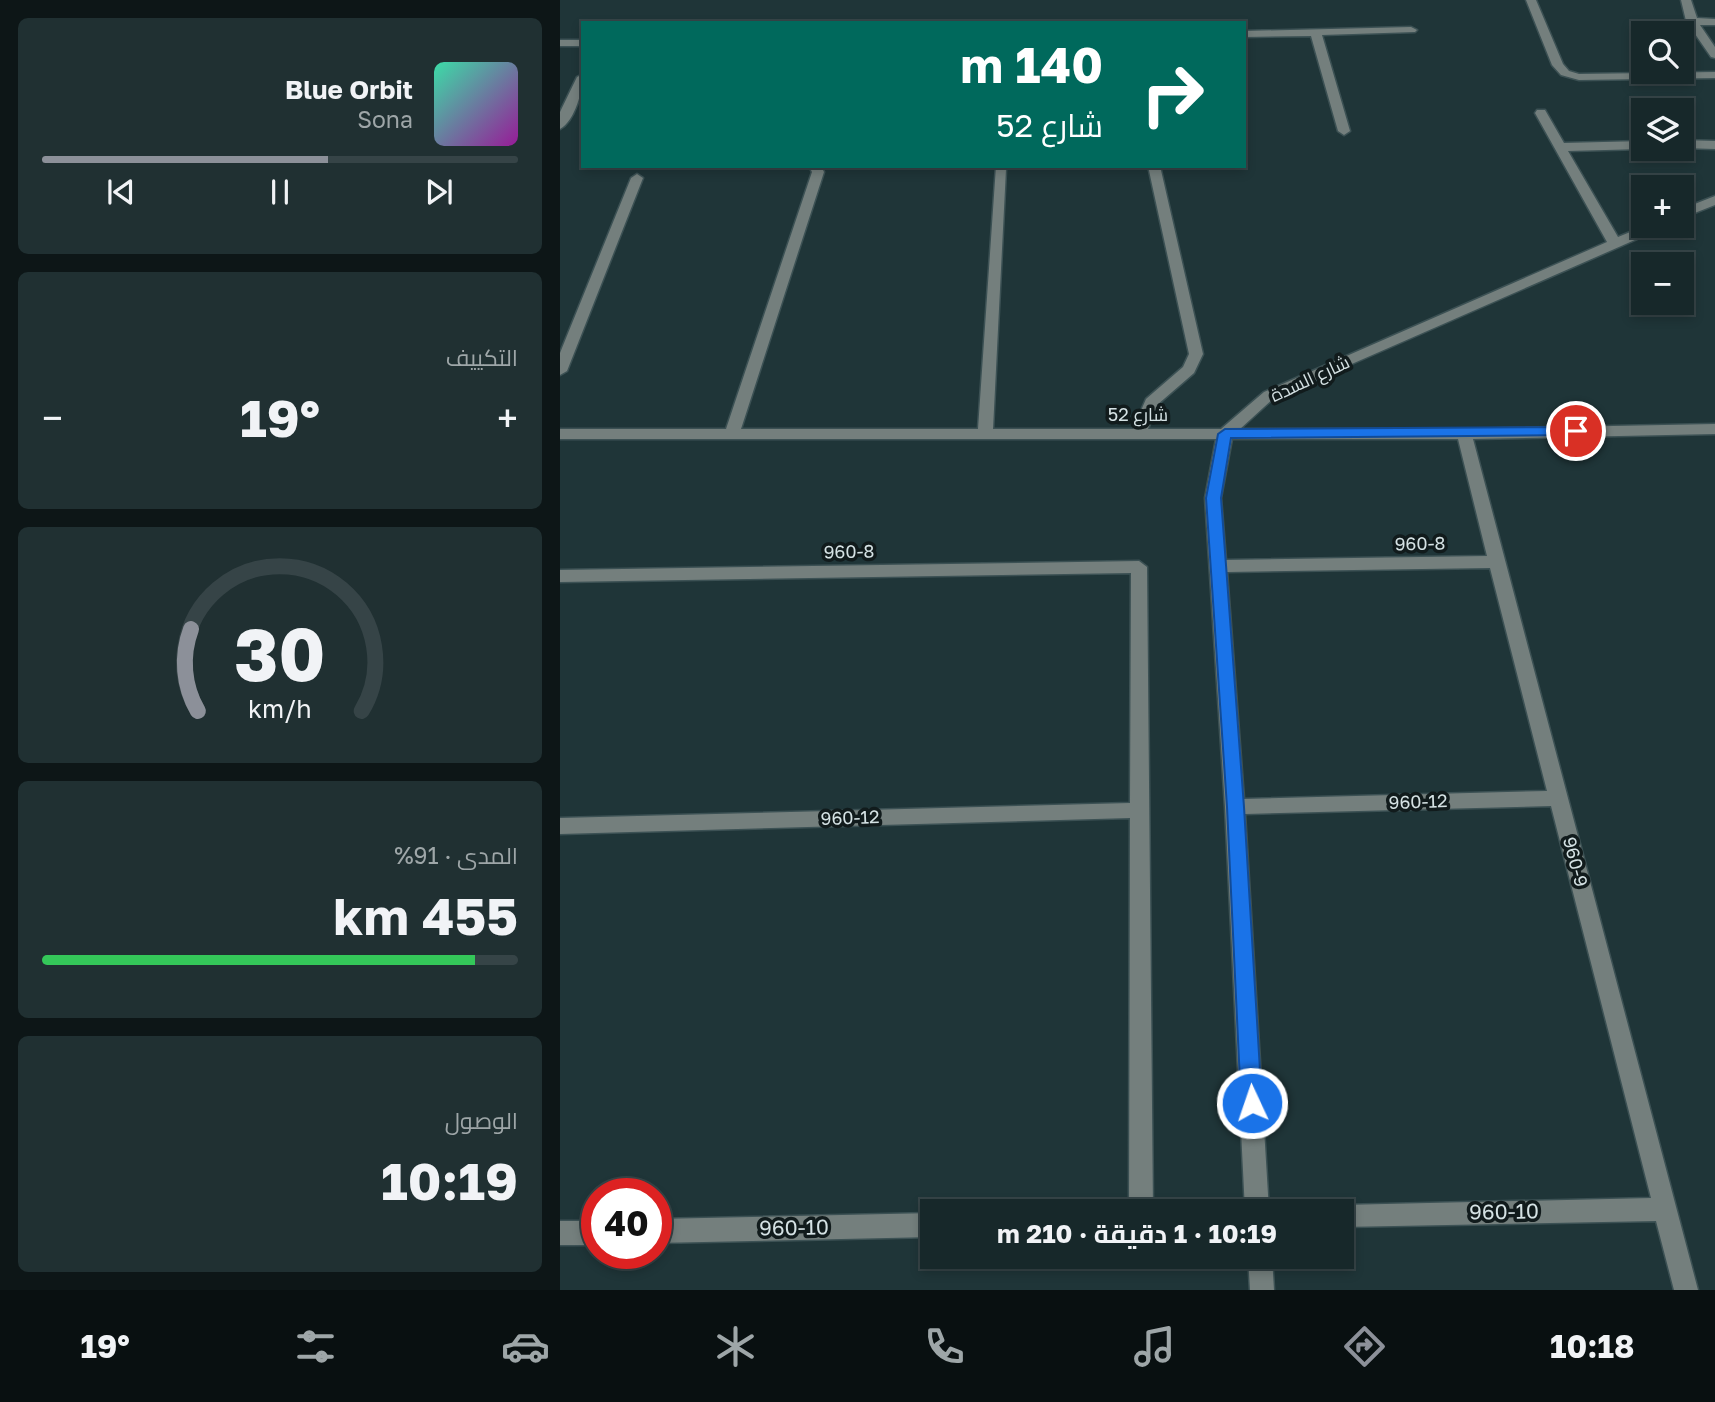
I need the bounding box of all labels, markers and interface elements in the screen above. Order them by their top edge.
map controls [1631,21,1694,315]
button: search [1631,21,1694,84]
text: 140 m [960,35,1103,94]
icon: right [1127,49,1218,140]
text: Blue Orbit [285,74,413,105]
button: layers [1631,98,1694,161]
text: Sona [357,105,413,133]
text: شارع 52 [996,106,1103,144]
icon: previous [102,173,140,211]
icon: pause [261,173,299,211]
icon: next [420,173,458,211]
button: + [1631,175,1694,238]
button: − [1631,252,1694,315]
text: التكييف [446,343,518,371]
street label: شارع السدة [1267,350,1353,408]
text: 19° [240,386,320,448]
text: − [42,395,63,440]
text: + [497,395,518,440]
pin [1546,401,1606,461]
street label: شارع 52 [1108,403,1168,427]
icon: arrive [1557,412,1595,450]
street label: 960-8 [1394,532,1446,554]
street label: 960-8 [823,540,875,562]
text: 30 [234,610,326,697]
text: km/h [248,693,312,724]
street label: 960-12 [1388,789,1448,813]
street label: 960-12 [820,805,880,829]
street label: 960-9 [1559,834,1593,889]
text: المدى · 91% [394,841,518,869]
text: 455 km [333,884,518,946]
position arrow [1215,1066,1289,1140]
text: الوصول [445,1106,518,1134]
text: 10:19 [381,1149,518,1211]
speed limit sign: 40 [581,1178,672,1269]
street label: 960-10 [1469,1197,1539,1225]
street label: 960-10 [759,1213,829,1241]
text: 10:19 · 1 دقيقة · 210 m [997,1218,1277,1249]
icon: filters [291,1322,340,1371]
icon: car [501,1322,550,1371]
icon: climate [711,1322,760,1371]
icon: phone [920,1322,969,1371]
icon: music [1130,1322,1179,1371]
icon: directions [1340,1322,1389,1371]
text: 19° [81,1327,130,1365]
text: 10:18 [1550,1327,1635,1365]

